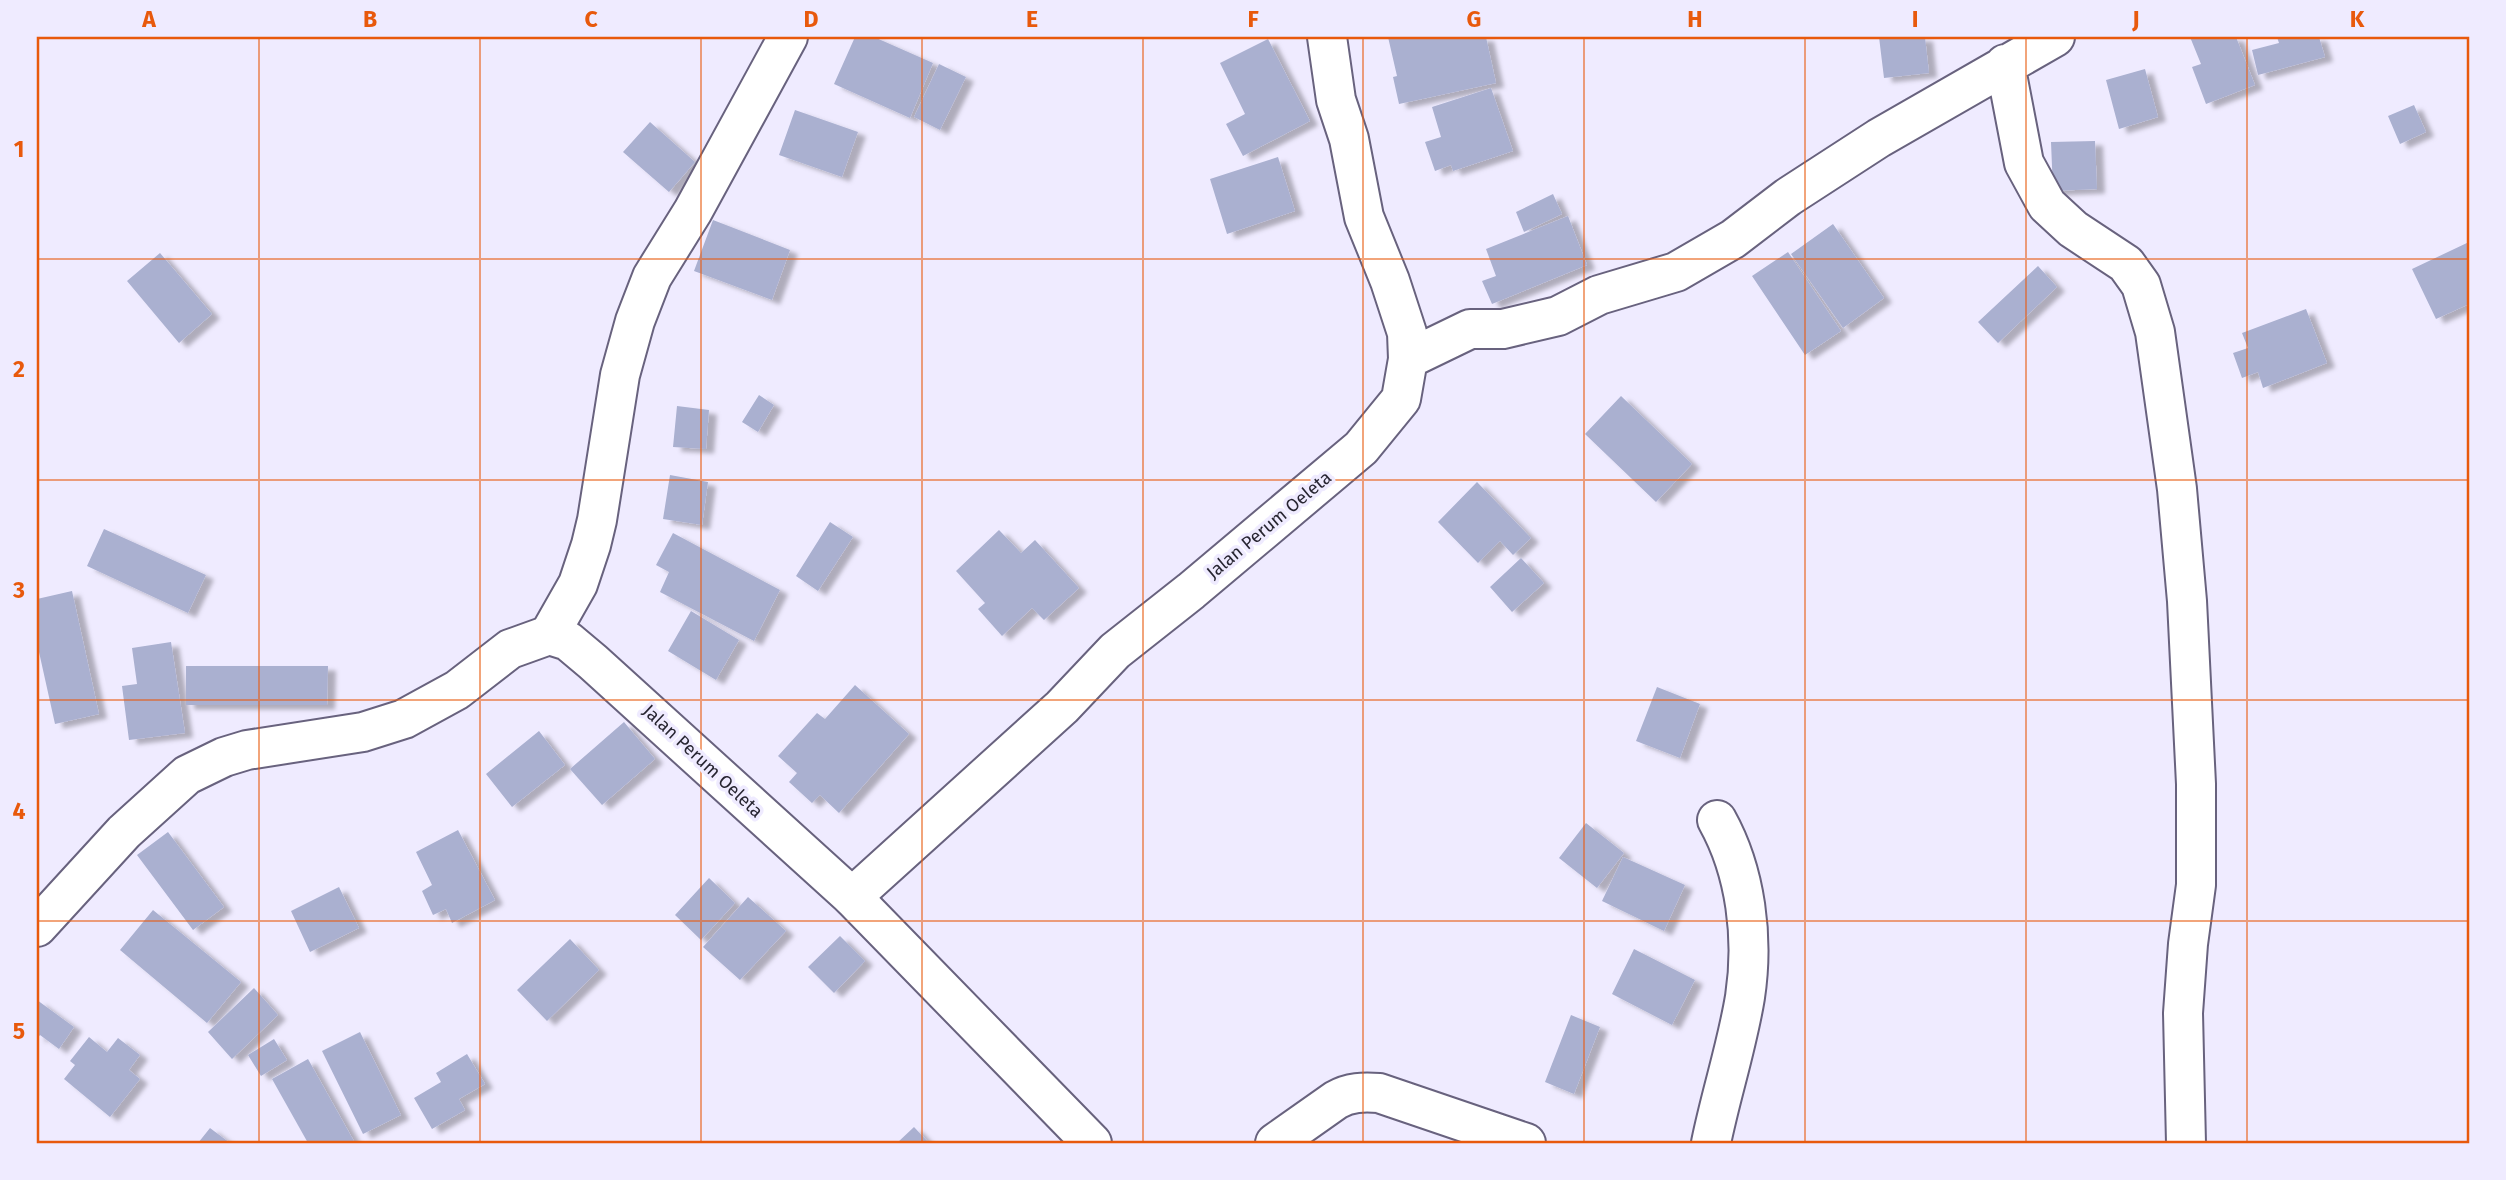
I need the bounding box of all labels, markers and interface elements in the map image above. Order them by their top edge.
text: A [141,5,156,33]
text: B [363,5,377,33]
text: C [584,5,598,33]
text: D [804,5,819,33]
text: E [1026,5,1038,33]
text: F [1247,5,1259,33]
text: G [1467,5,1481,33]
text: H [1687,5,1703,33]
text: I [1912,5,1918,33]
text: J [2131,5,2140,33]
text: K [2350,5,2365,33]
text: 1 [14,135,24,163]
text: 2 [13,355,25,383]
street label: Jalan Perum Oeleta [1202,466,1336,584]
text: 3 [12,576,25,604]
street label: Jalan Perum Oeleta [638,700,768,822]
text: 4 [13,797,26,825]
text: 5 [13,1017,25,1045]

